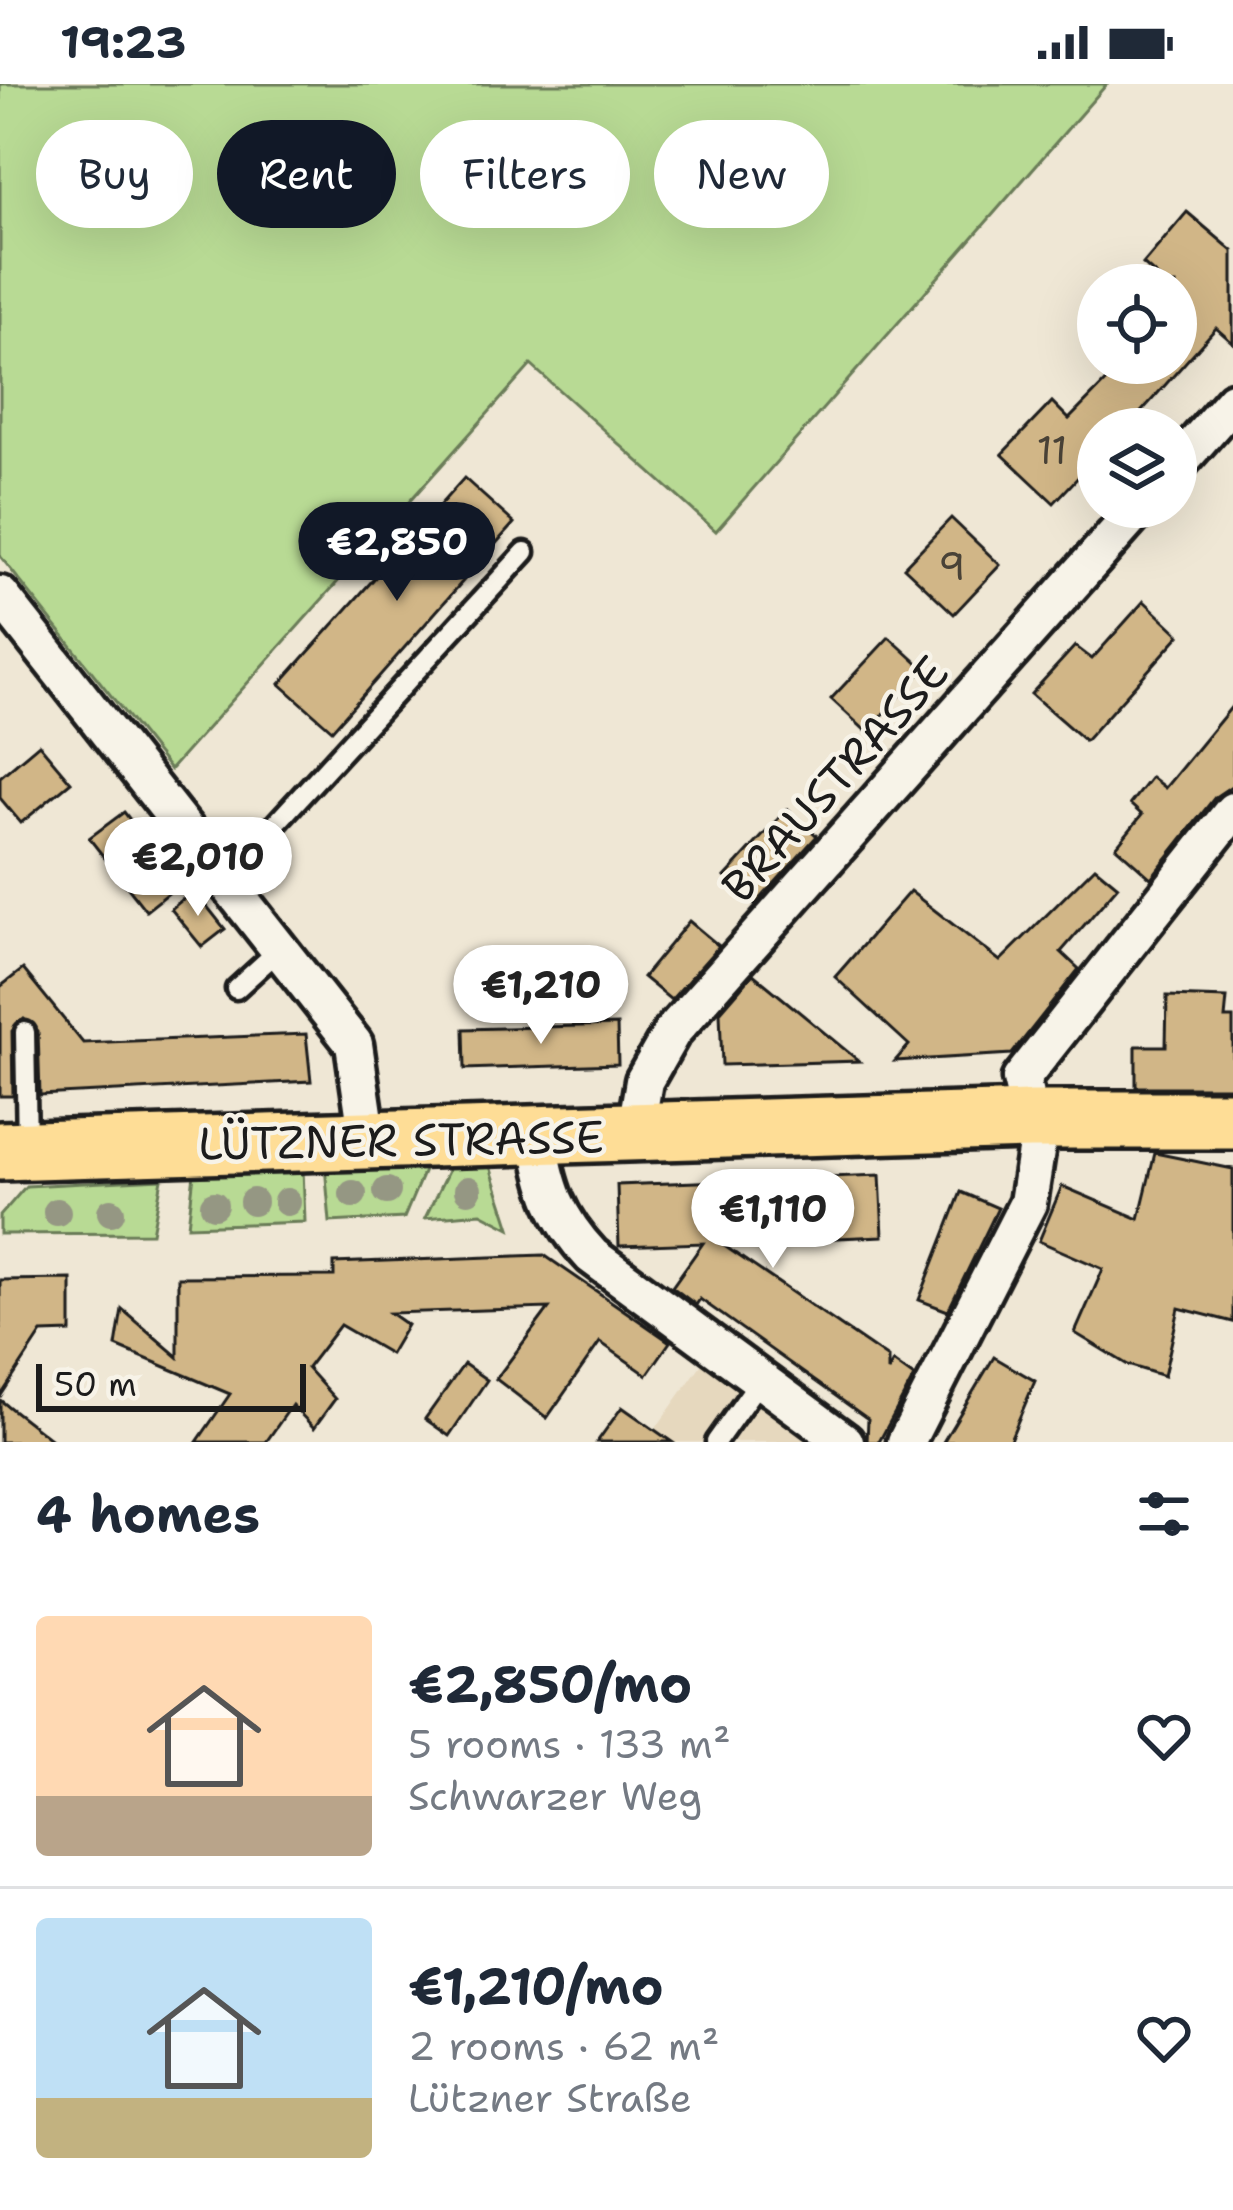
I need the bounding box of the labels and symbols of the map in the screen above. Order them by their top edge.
house number: 11 [1036,424,1068,476]
pin: €2,850 [299,502,495,604]
house number: 9 [938,540,966,592]
street label: BRAUSTRASSE [708,643,962,915]
pin: €2,010 [100,817,296,919]
pin: €1,210 [443,945,639,1047]
street label: LÜTZNER STRASSE [198,1106,604,1174]
pin: €1,110 [675,1169,871,1271]
scale bar [36,1358,306,1411]

